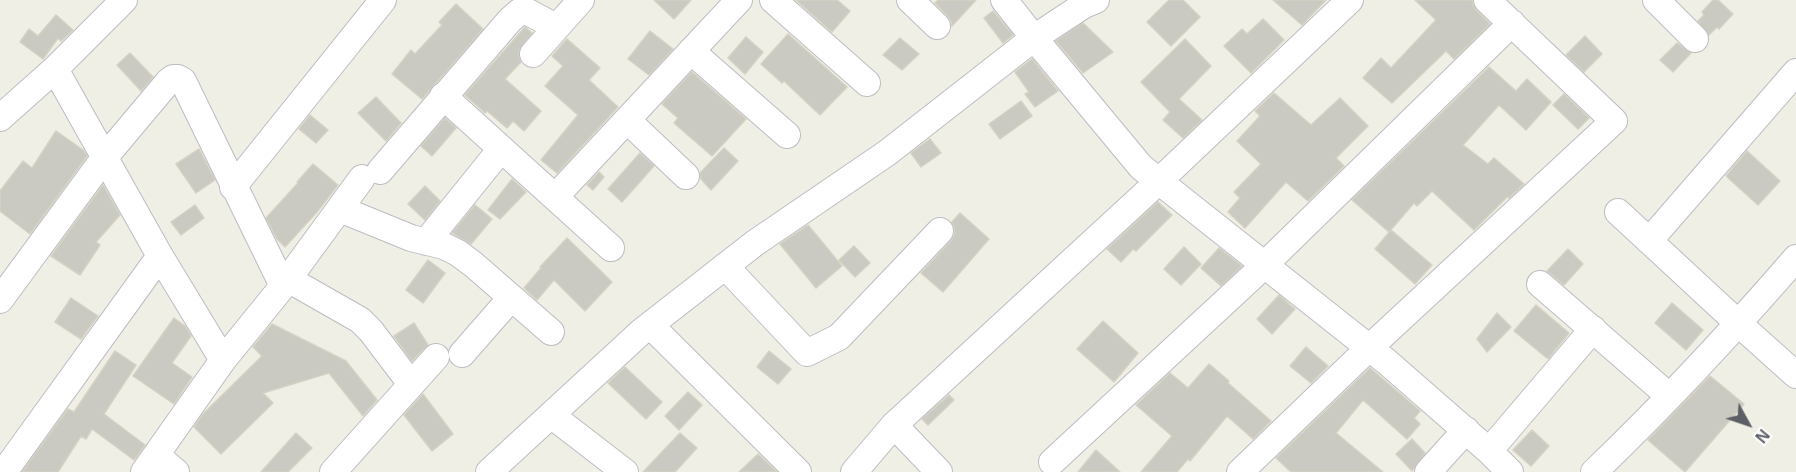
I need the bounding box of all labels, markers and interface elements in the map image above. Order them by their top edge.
north arrow [1718,394,1778,454]
text: N [1752,426,1772,446]

